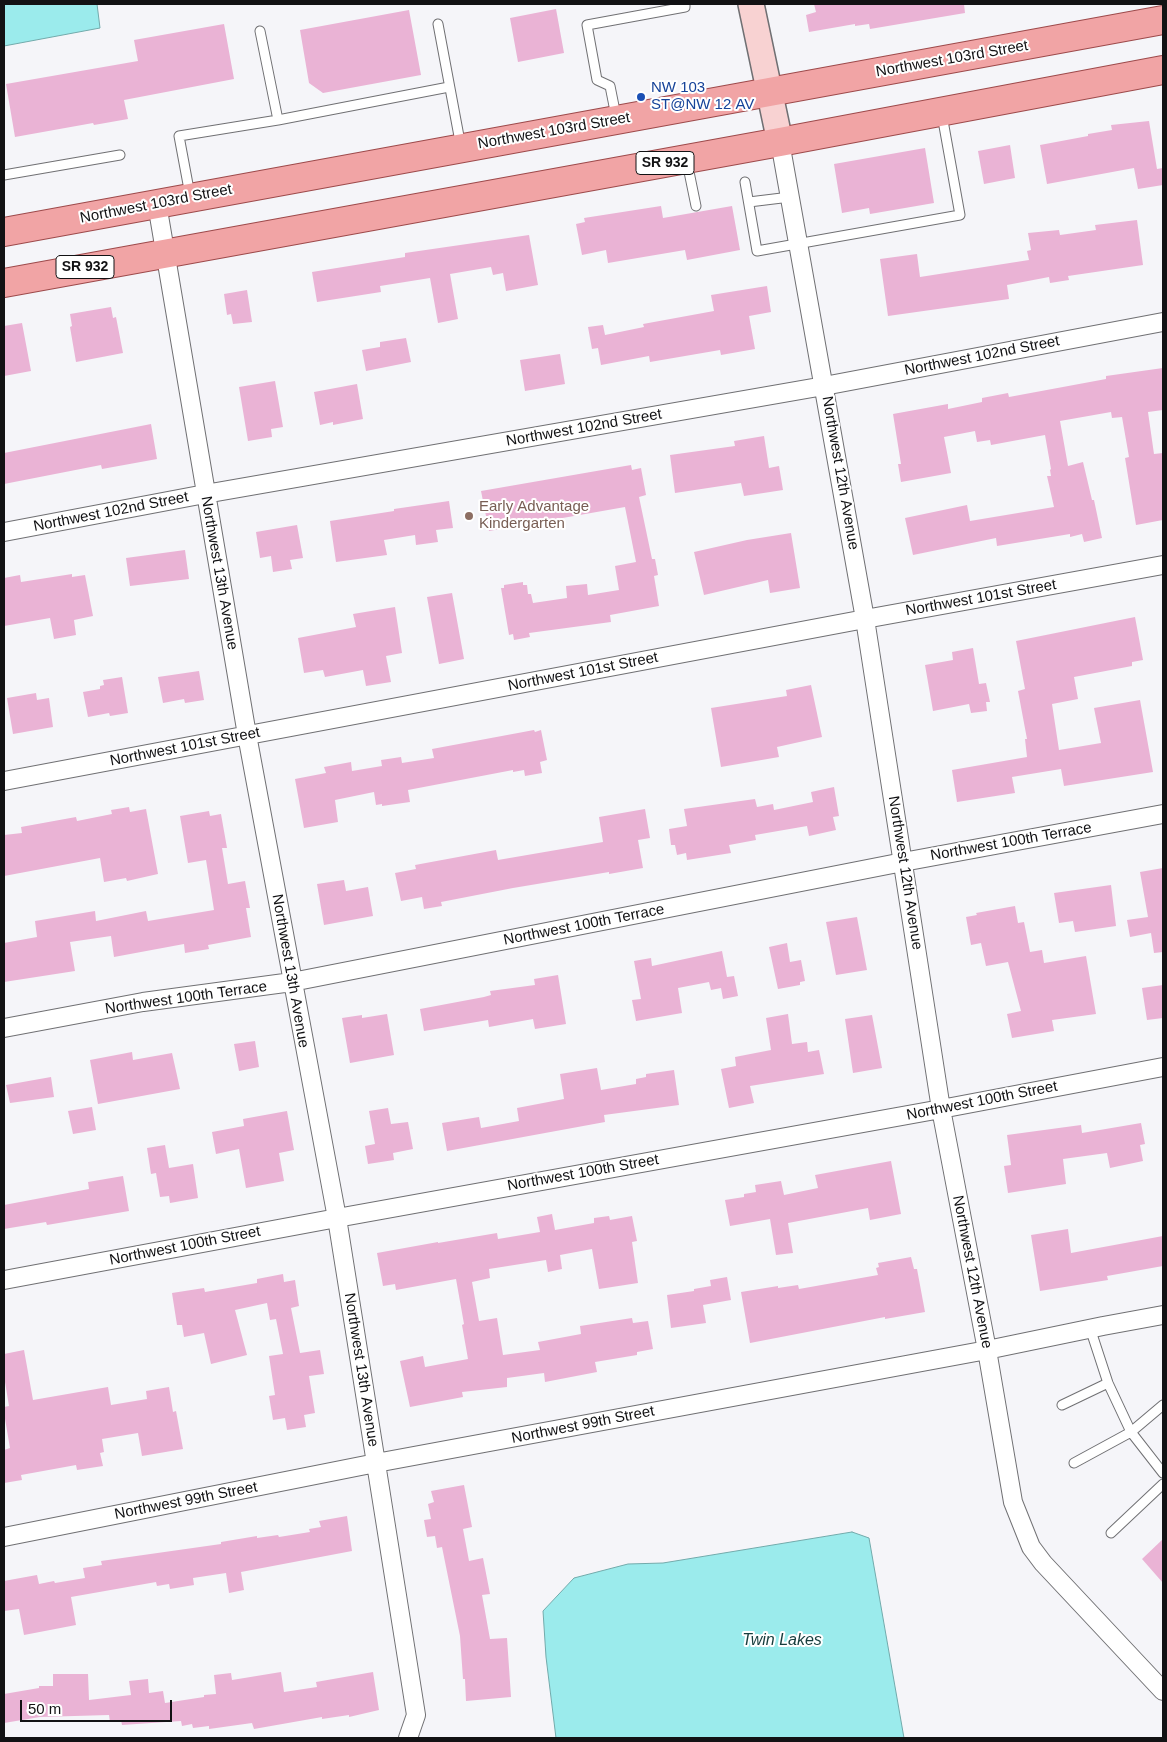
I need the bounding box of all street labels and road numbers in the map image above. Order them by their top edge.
street label: Northwest 103rd Street [874,37,1030,81]
street label: Northwest 103rd Street [476,109,632,153]
road number: SR 932 [636,152,694,174]
street label: Northwest 103rd Street [79,180,233,228]
road number: SR 932 [56,256,114,278]
street label: Northwest 102nd Street [903,332,1061,380]
street label: Northwest 12th Avenue [818,395,862,551]
street label: Northwest 102nd Street [505,405,663,451]
street label: Northwest 102nd Street [32,488,190,536]
street label: Northwest 13th Avenue [197,495,241,651]
street label: Northwest 101st Street [904,576,1058,620]
street label: Northwest 101st Street [506,649,660,695]
street label: Northwest 101st Street [108,724,262,770]
street label: Northwest 12th Avenue [884,795,926,951]
street label: Northwest 100th Terrace [929,819,1093,865]
street label: Northwest 13th Avenue [268,893,312,1049]
street label: Northwest 100th Terrace [502,901,666,949]
street label: Northwest 100th Terrace [104,978,268,1018]
street label: Northwest 100th Street [905,1078,1059,1124]
street label: Northwest 100th Street [506,1151,660,1195]
street label: Northwest 12th Avenue [948,1194,996,1350]
street label: Northwest 100th Street [108,1223,262,1269]
street label: Northwest 13th Avenue [340,1292,382,1448]
street label: Northwest 99th Street [510,1402,656,1448]
street label: Northwest 99th Street [113,1478,259,1524]

